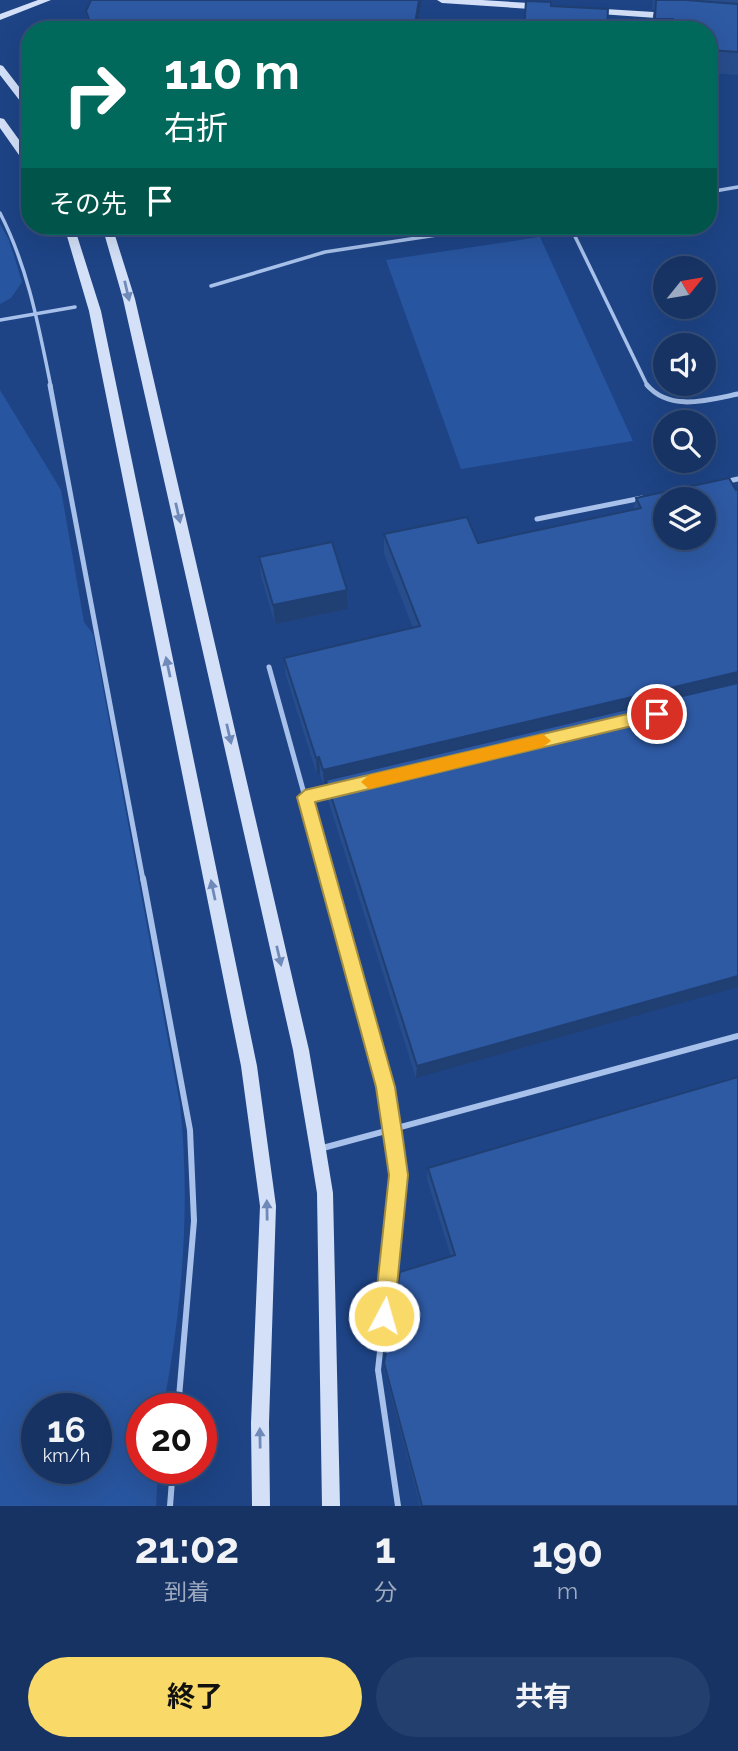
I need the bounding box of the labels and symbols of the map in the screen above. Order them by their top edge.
north arrow [653,256,716,318]
one-way arrow [122,280,133,302]
one-way arrow [173,502,184,524]
one-way arrow [162,656,173,678]
pin [627,684,687,744]
one-way arrow [223,723,234,745]
one-way arrow [207,879,218,901]
one-way arrow [274,945,285,967]
one-way arrow [261,1199,273,1221]
position arrow [347,1279,421,1353]
speed limit sign: 20 [126,1393,217,1484]
one-way arrow [254,1427,266,1449]

